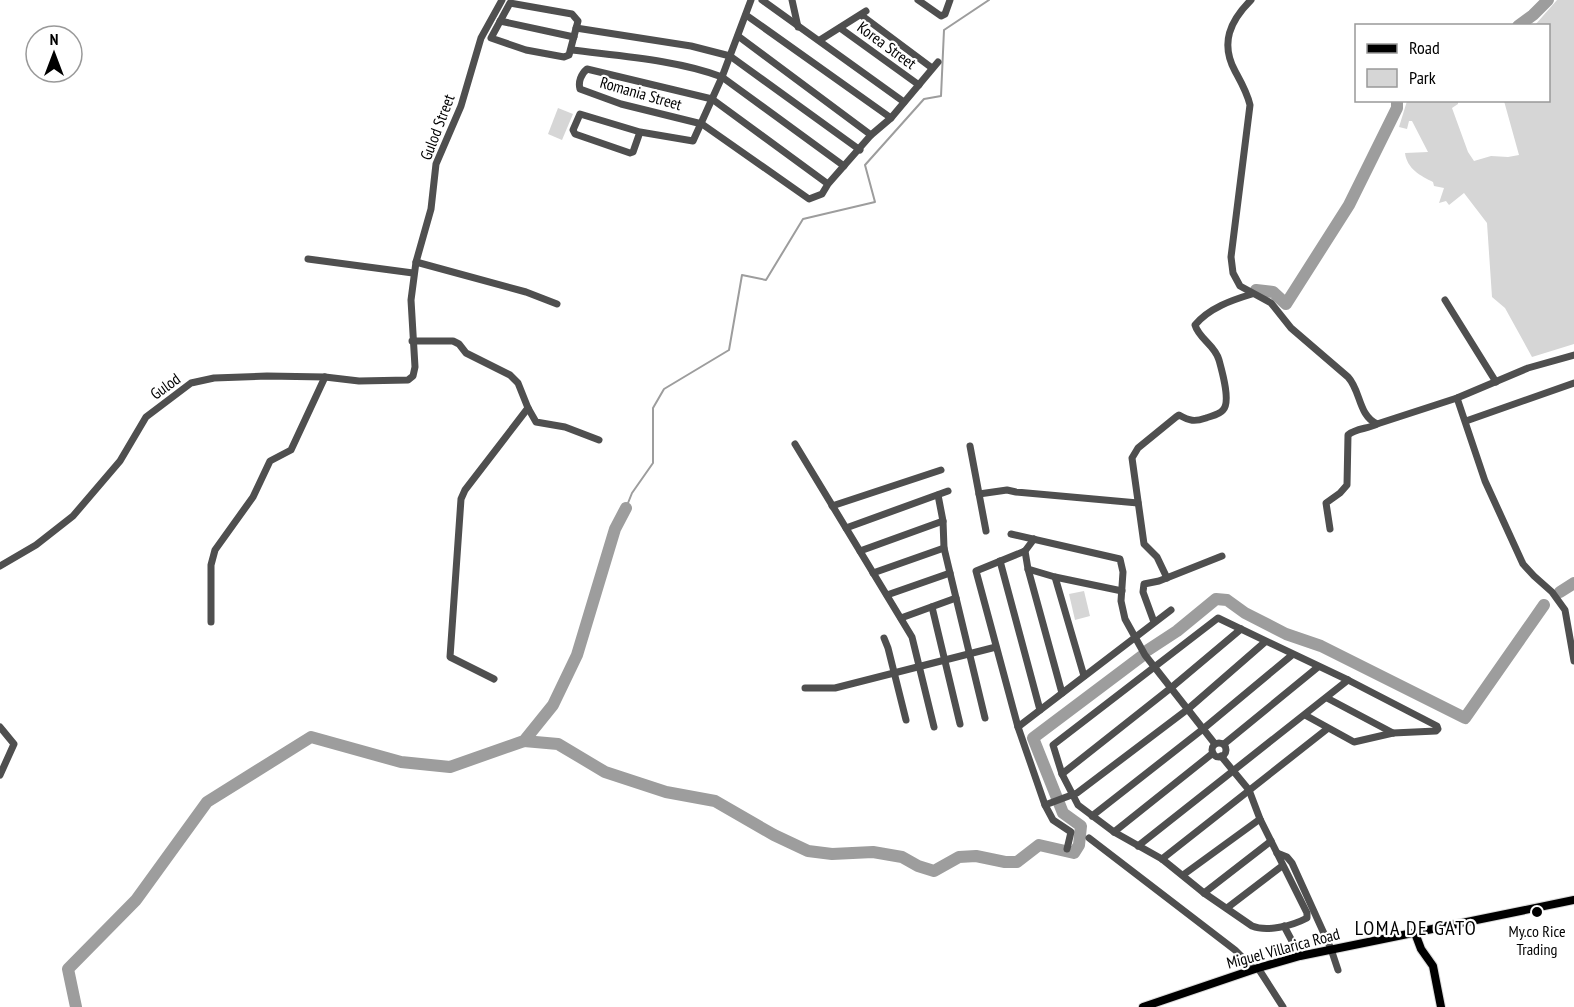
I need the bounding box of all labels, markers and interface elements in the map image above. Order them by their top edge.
street label: Korea Street [854,17,921,73]
north arrow [24,24,84,84]
legend [1355,24,1550,102]
text: N [50,29,58,49]
text: Road [1409,36,1440,59]
text: Park [1409,66,1436,89]
street label: Romania Street [598,72,685,114]
street label: Gulod Street [415,91,459,163]
street label: Gulod [146,368,184,404]
marker: My.co Rice Trading [1530,905,1544,919]
district label: LOMA DE GATO [1355,915,1477,941]
place label: My.co Rice Trading [1508,921,1566,959]
street label: Miguel Villarica Road [1224,923,1342,973]

